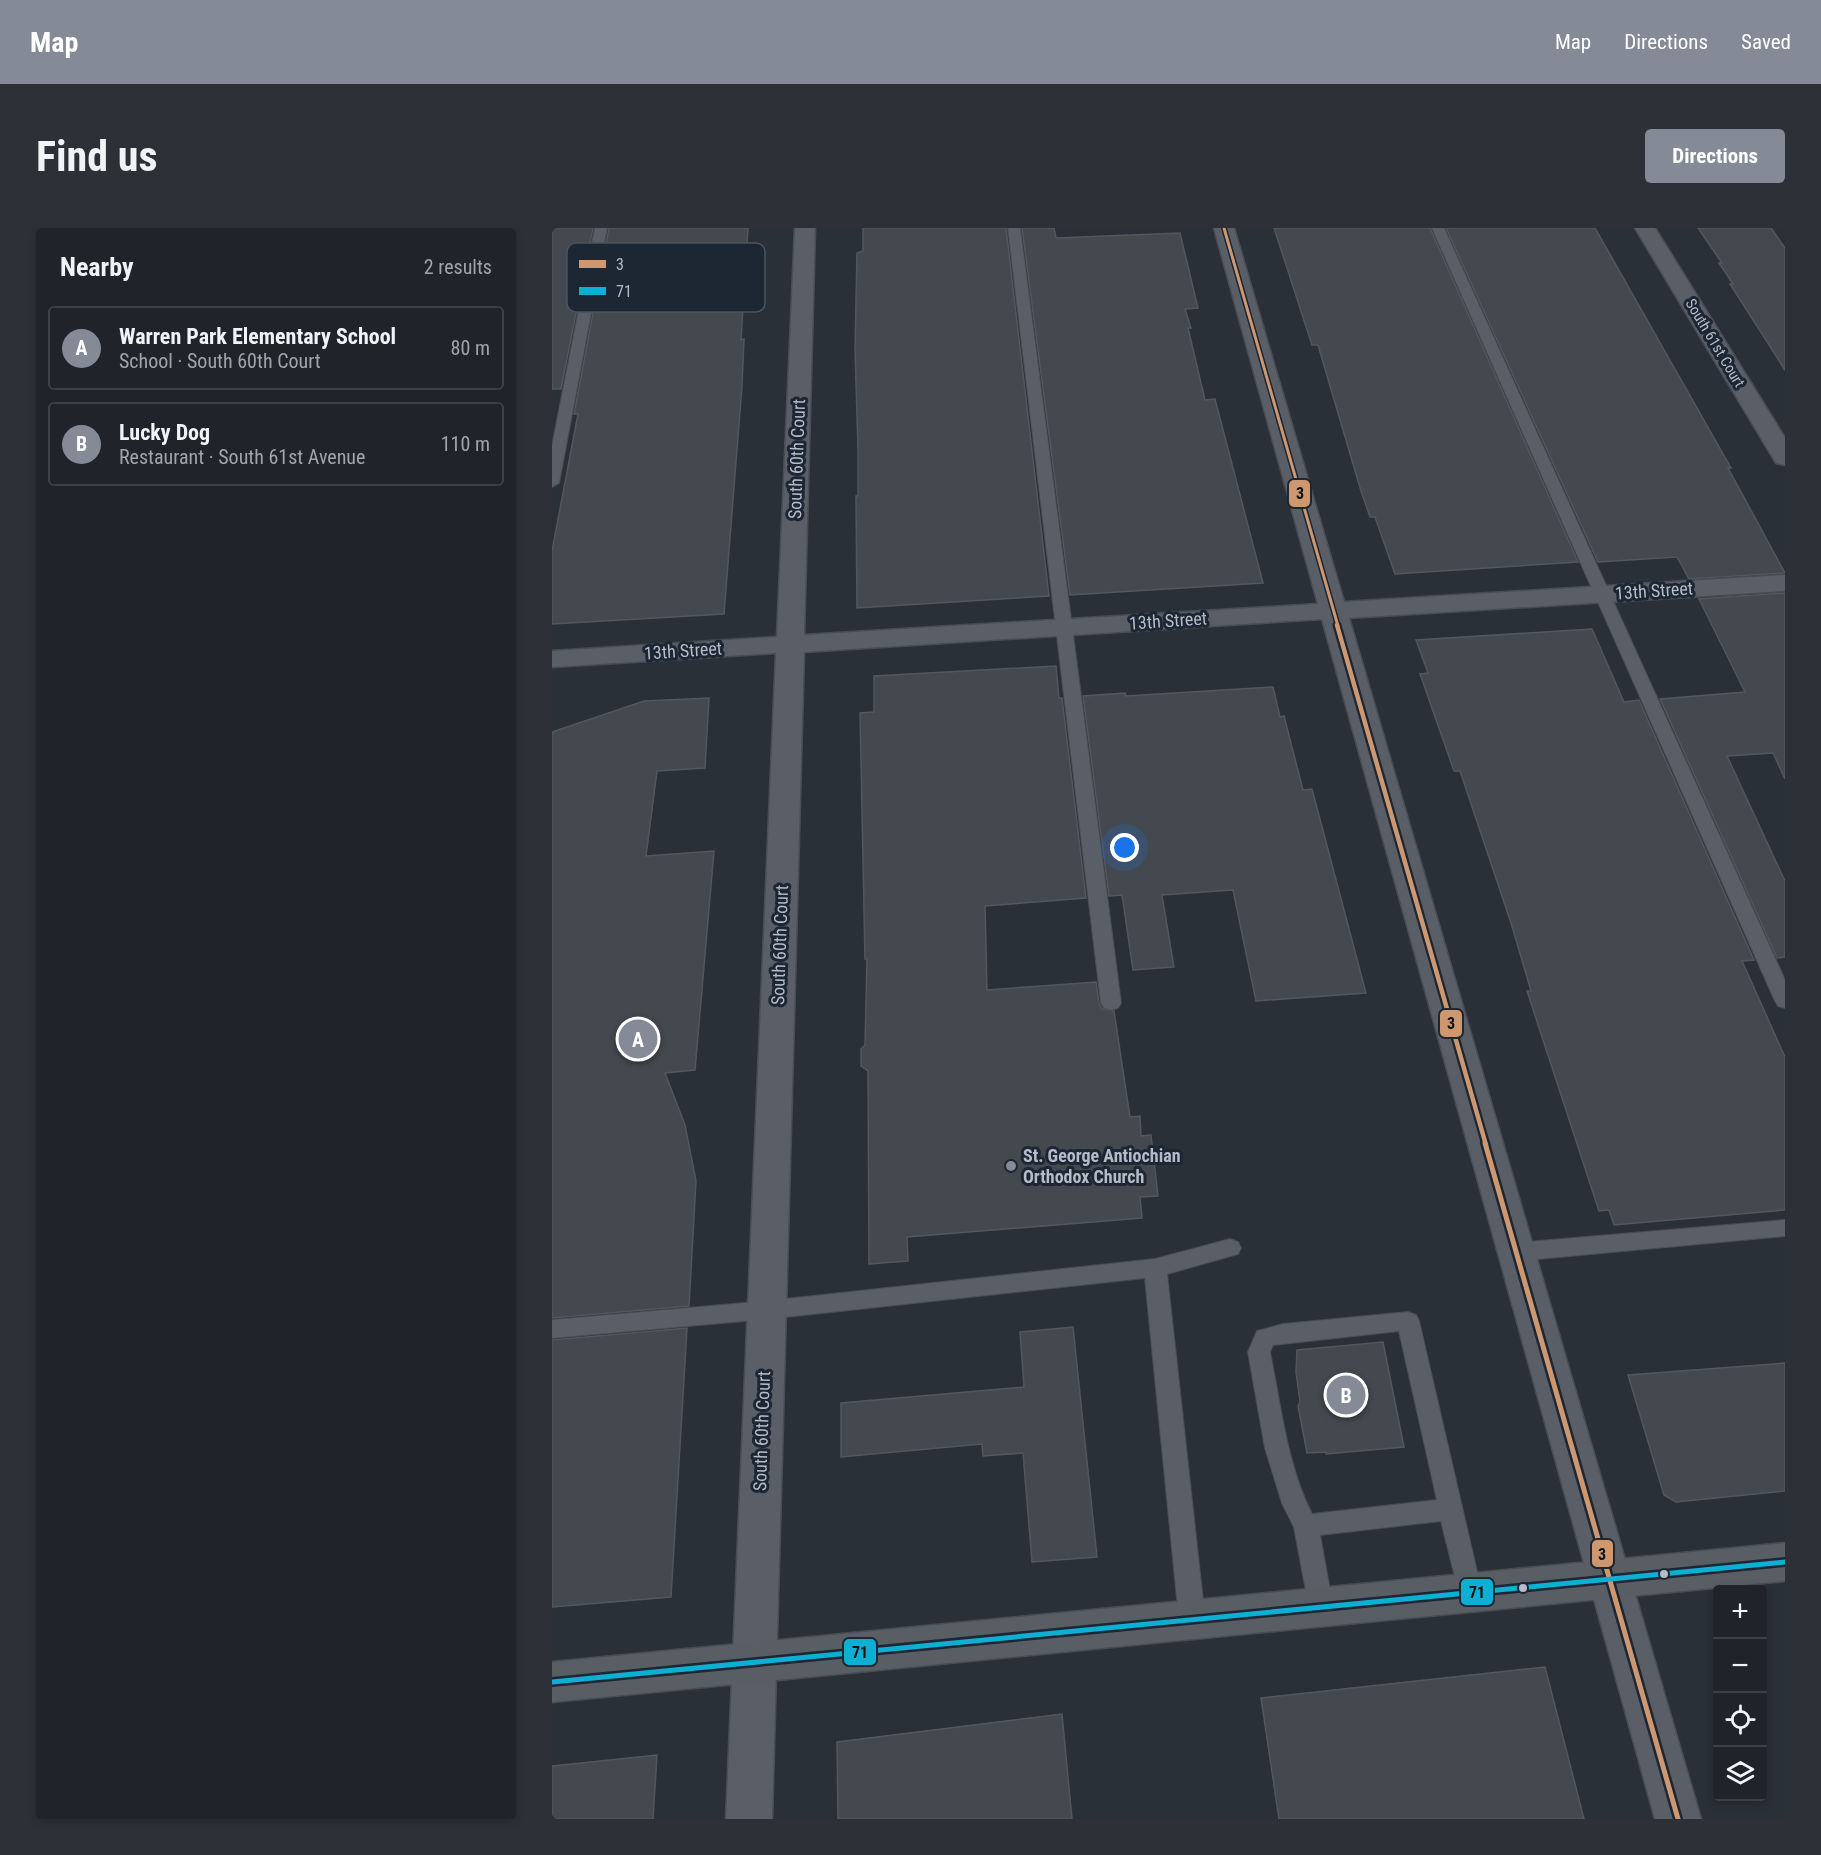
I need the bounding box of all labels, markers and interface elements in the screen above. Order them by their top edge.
text: Map [30,26,78,59]
text: Map [1555,30,1591,54]
text: Directions [1624,30,1708,54]
text: Saved [1741,30,1791,54]
button: Directions [1645,129,1785,183]
text: Find us [36,132,157,181]
legend [567,243,765,312]
text: Nearby [60,252,134,282]
text: 2 results [424,255,492,279]
text: 3 [616,255,624,274]
text: 71 [616,282,632,301]
street label: South 61st Court [1682,296,1748,390]
text: Warren Park Elementary School [119,324,396,349]
text: A [76,336,87,360]
text: 80 m [451,336,490,360]
text: School · South 60th Court [119,349,321,373]
street label: South 60th Court [784,398,809,519]
text: Lucky Dog [119,420,210,445]
text: B [76,432,87,456]
text: 110 m [441,432,490,456]
text: Restaurant · South 61st Avenue [119,445,365,469]
line badge: 3 [1288,479,1311,508]
text: 3 [1296,484,1304,503]
street label: 13th Street [1614,577,1694,604]
street label: 13th Street [1128,607,1208,634]
street label: 13th Street [643,637,723,664]
your location [1110,833,1139,862]
street label: South 60th Court [767,884,792,1005]
line badge: 3 [1439,1009,1463,1038]
text: 3 [1447,1014,1455,1033]
pin: A [618,1016,658,1062]
place label: St. George Antiochian Orthodox Church [1023,1145,1181,1187]
marker: St. George Antiochian Orthodox Church [1004,1159,1018,1173]
street label: South 60th Court [749,1370,774,1491]
pin: B [1326,1372,1366,1418]
line badge: 3 [1591,1539,1614,1568]
text: 3 [1598,1545,1606,1564]
unlabelled marker [1658,1568,1670,1580]
line badge: 71 [1460,1578,1494,1606]
unlabelled marker [1517,1582,1529,1594]
text: 71 [1469,1583,1485,1602]
map controls [1713,1585,1767,1801]
button: + [1713,1585,1767,1639]
line badge: 71 [843,1638,877,1666]
button: − [1713,1639,1767,1693]
text: 71 [852,1643,868,1662]
button: locate [1713,1693,1767,1747]
button: layers [1713,1747,1767,1801]

